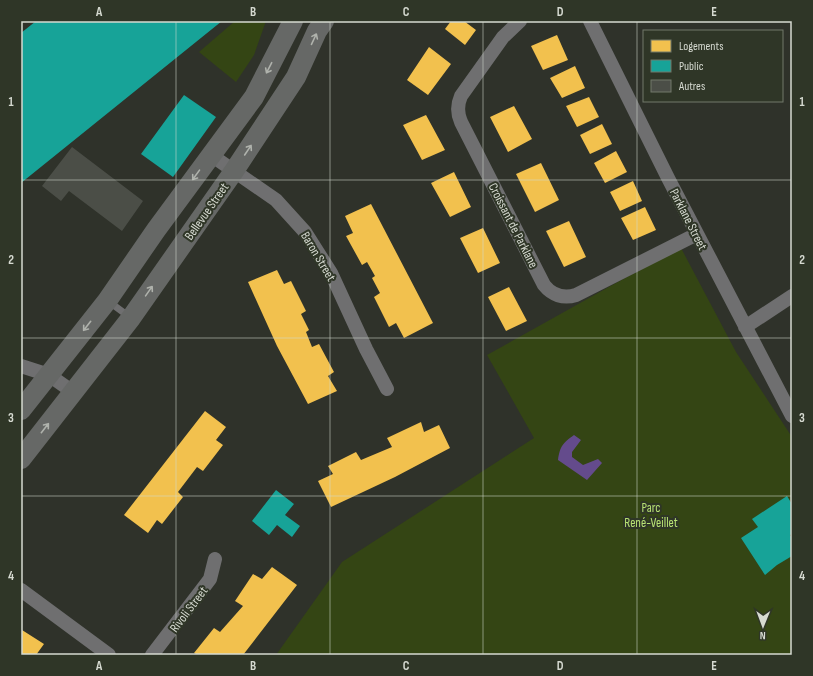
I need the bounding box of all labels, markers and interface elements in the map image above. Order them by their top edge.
text: A [95,4,103,20]
text: B [250,4,256,20]
text: C [403,4,410,20]
text: D [557,4,564,20]
text: E [711,4,717,20]
legend [643,30,783,102]
one-way arrow [311,33,318,45]
text: Logements [679,39,723,54]
text: Public [679,59,704,74]
one-way arrow [265,62,272,74]
text: Autres [678,79,705,94]
text: 1 [8,94,14,110]
text: 1 [799,94,805,110]
one-way arrow [244,144,252,156]
one-way arrow [192,170,200,181]
street label: Bellevue Street [181,180,232,243]
street label: Croissant de Parklane [485,180,541,271]
street label: Parklane Street [666,186,710,253]
street label: Baron Street [297,229,339,284]
text: 2 [8,252,14,268]
text: 2 [799,252,805,268]
one-way arrow [145,286,153,297]
one-way arrow [83,321,92,332]
text: 3 [8,410,14,426]
text: 3 [799,410,805,426]
one-way arrow [41,422,49,433]
park label: Parc René-Veillet [624,500,678,531]
text: 4 [8,568,14,584]
text: 4 [799,568,805,584]
street label: Rivoli Street [166,583,211,636]
north arrow [743,606,783,646]
text: N [760,629,766,642]
text: A [95,658,103,674]
text: B [250,658,256,674]
text: C [403,658,410,674]
text: D [557,658,564,674]
text: E [711,658,717,674]

